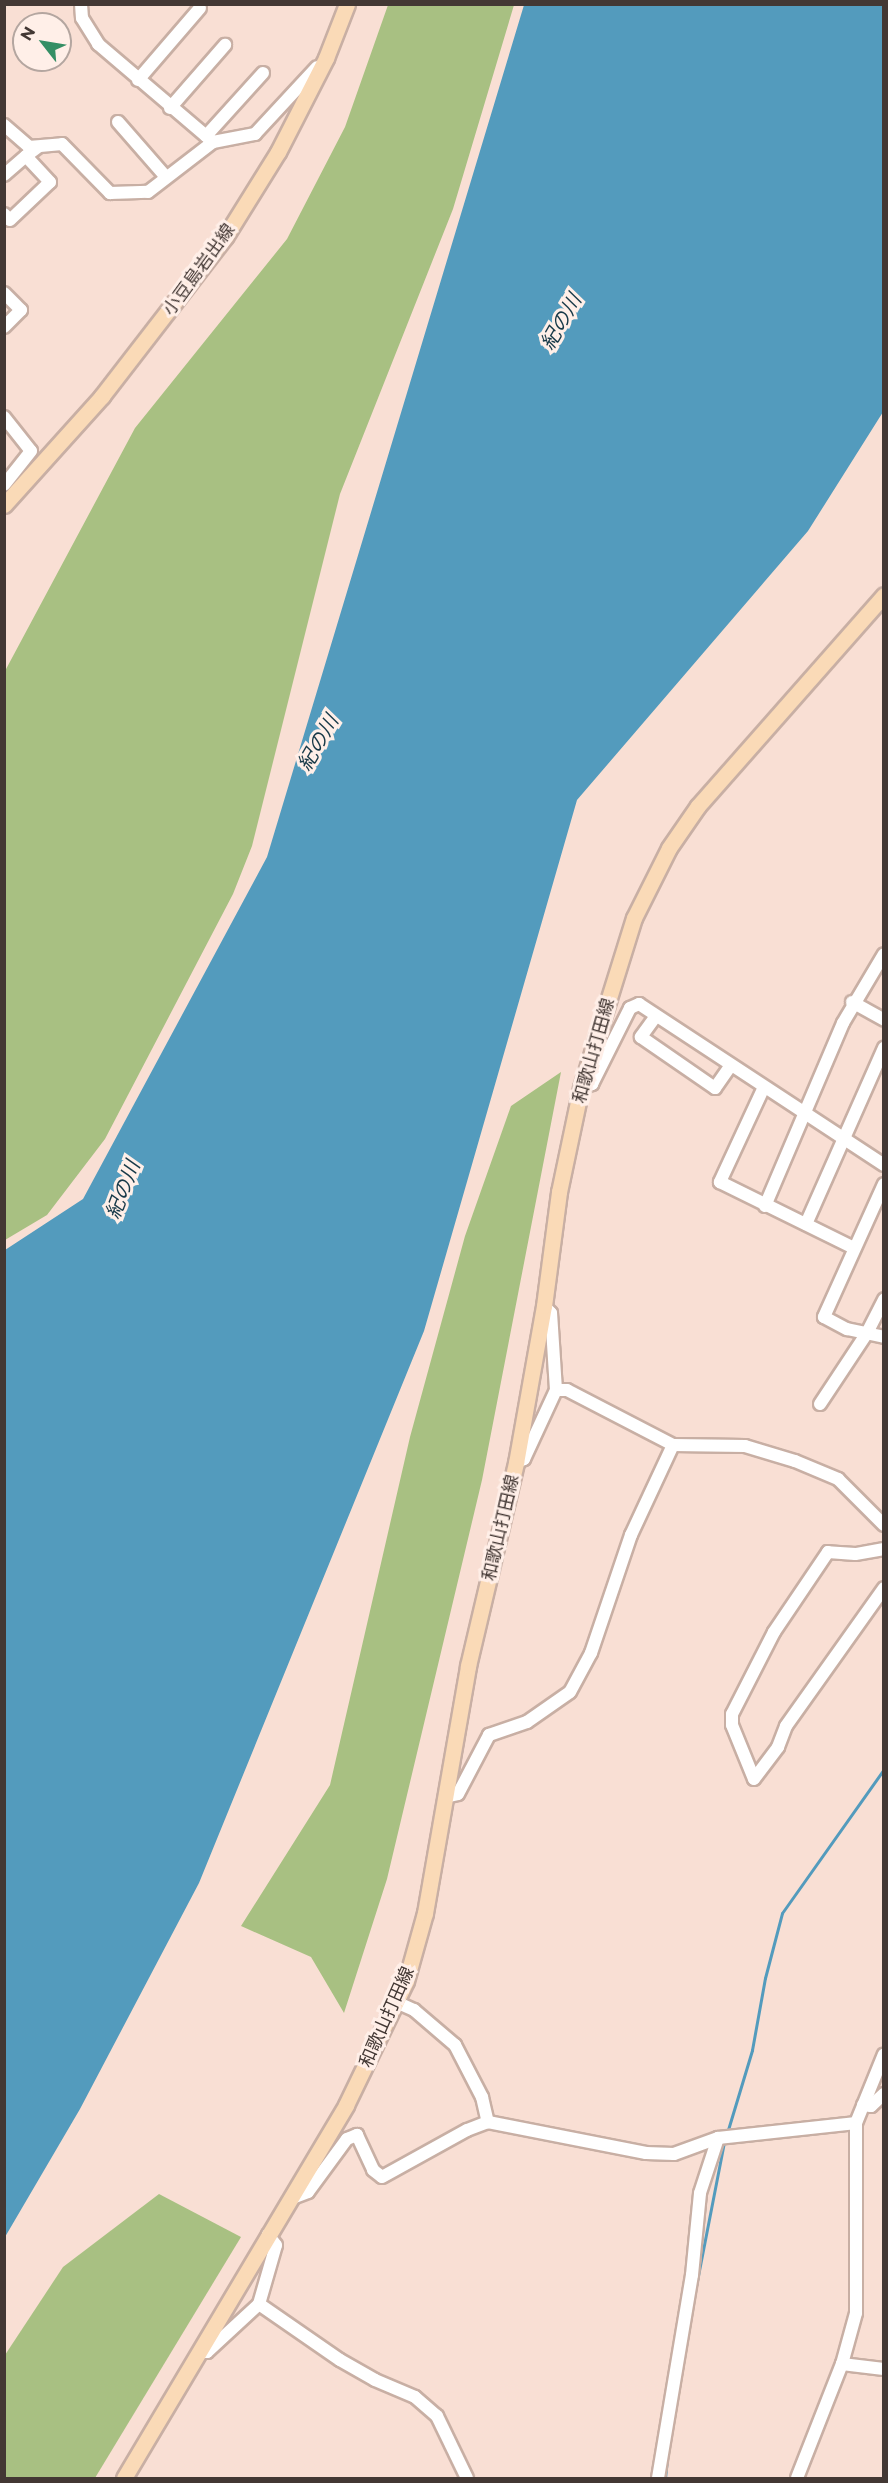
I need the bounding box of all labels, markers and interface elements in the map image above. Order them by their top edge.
north arrow [12,12,72,72]
text: N [16,23,39,44]
street label: 小豆島岩出線 [159,220,239,320]
water label: 紀の川 [536,290,586,354]
water label: 紀の川 [293,711,343,775]
street label: 和歌山打田線 [569,996,619,1106]
water label: 紀の川 [101,1158,145,1222]
street label: 和歌山打田線 [478,1473,524,1583]
street label: 和歌山打田線 [355,1963,419,2071]

